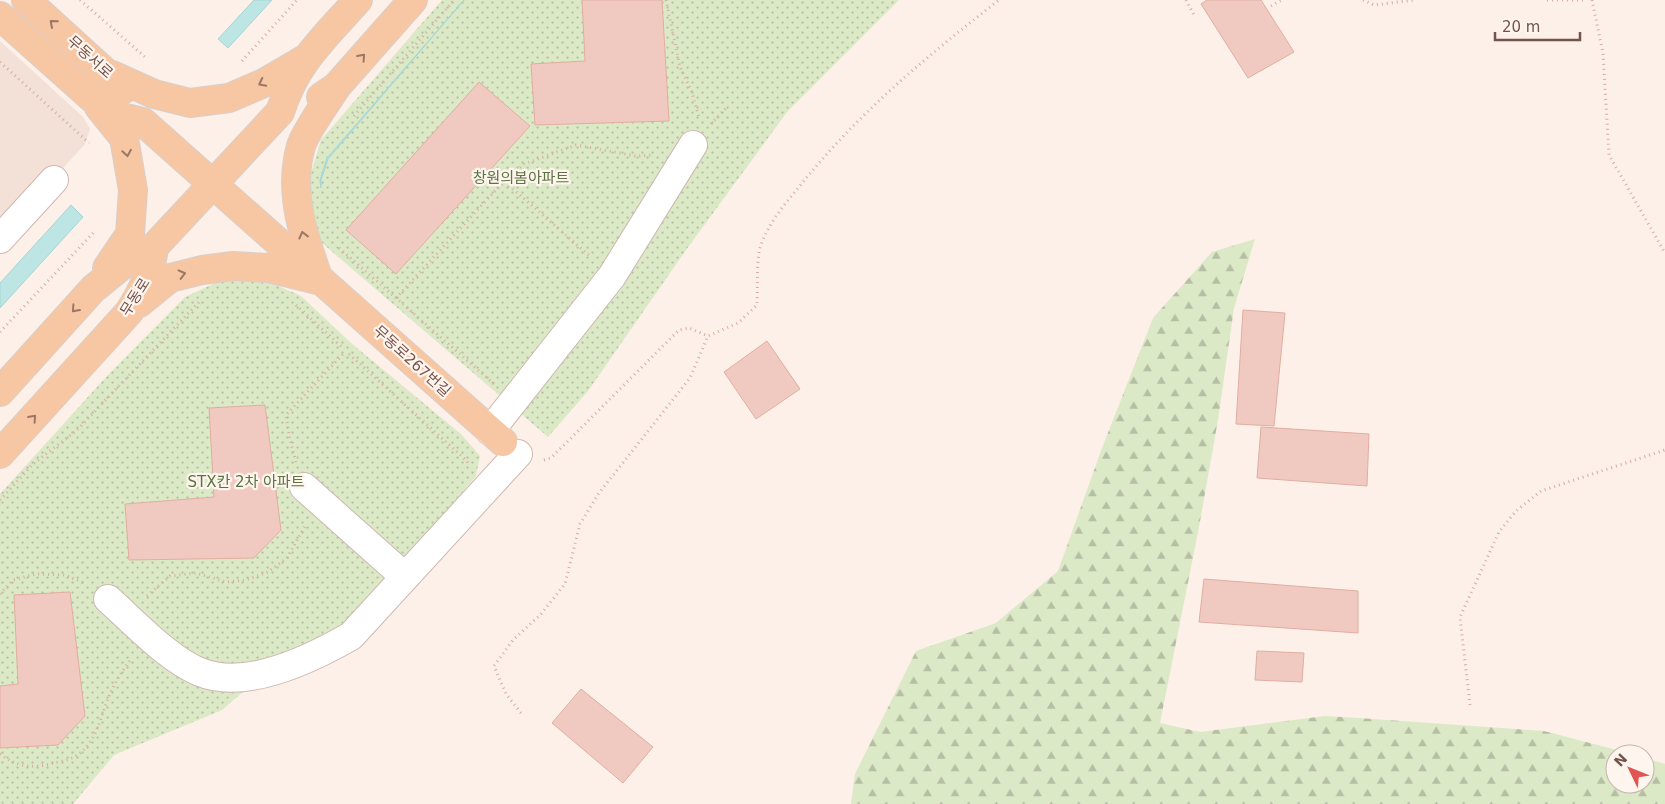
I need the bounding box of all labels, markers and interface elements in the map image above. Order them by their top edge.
scale bar [1495,10,1580,42]
text: 20 m [1502,18,1540,36]
one-way arrow [49,20,58,29]
street label: 무동서로 [63,32,117,82]
one-way arrow [357,54,366,63]
one-way arrow [258,77,267,87]
one-way arrow [121,149,131,157]
park label: 창원의봄아파트 [473,169,569,187]
one-way arrow [299,231,309,239]
one-way arrow [178,270,186,280]
street label: 무동로 [116,275,154,319]
one-way arrow [72,303,81,312]
street label: 무동로267번길 [370,322,454,400]
one-way arrow [27,415,36,424]
park label: STX칸 2차 아파트 [187,473,305,491]
north arrow [1605,744,1655,794]
text: N [1611,750,1630,770]

